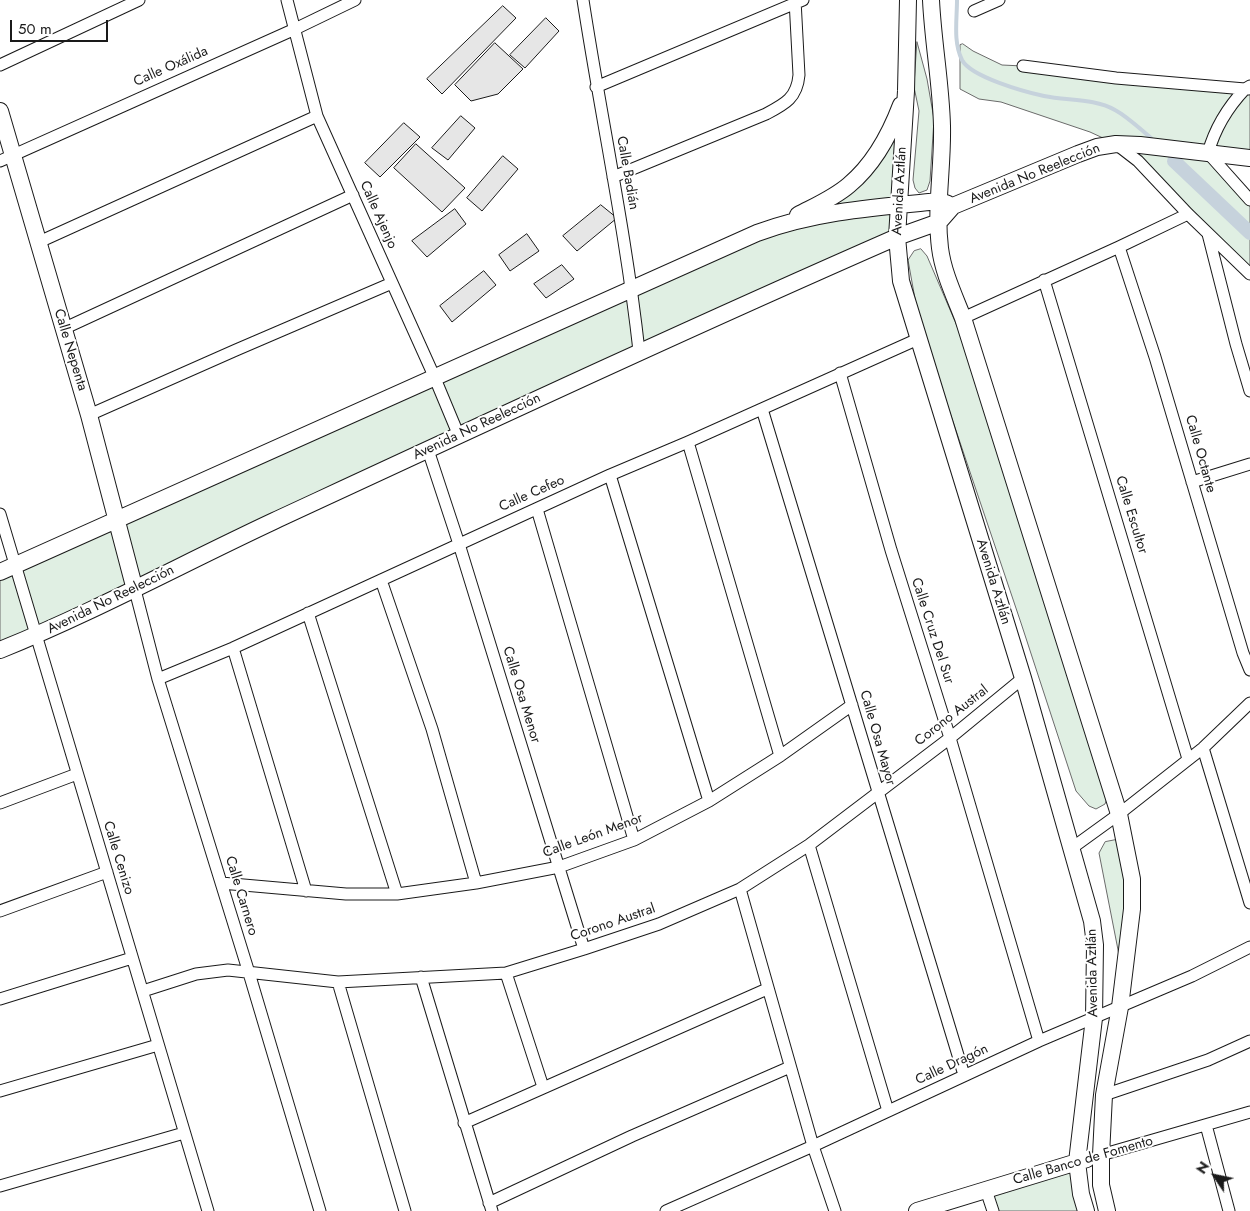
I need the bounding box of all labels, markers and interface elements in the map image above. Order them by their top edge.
scale bar [12,10,110,42]
text: 50 m [18,18,52,40]
street label: Calle Oxálida [131,43,211,91]
street label: Calle Badián [612,135,642,211]
street label: Avenida No Reelección [967,140,1103,208]
street label: Avenida Aztlán [889,146,911,236]
street label: Calle Ajenjo [356,178,400,252]
street label: Calle Nepenta [50,307,90,393]
street label: Avenida No Reelección [410,390,544,464]
street label: Calle Octante [1181,413,1219,495]
street label: Calle Cefeo [497,472,567,516]
street label: Calle Escultor [1111,474,1151,556]
street label: Avenida Aztlán [972,537,1014,627]
street label: Avenida No Reelección [45,562,177,638]
street label: Calle Cruz Del Sur [907,576,957,686]
street label: Calle Osa Menor [498,645,544,745]
street label: Corono Austral [912,682,992,750]
street label: Calle Osa Mayor [855,688,899,788]
street label: Calle León Menor [541,810,645,862]
street label: Calle Cenizo [99,819,137,897]
street label: Calle Carnero [221,854,261,938]
street label: Corono Austral [568,901,658,945]
street label: Avenida Aztlán [1084,929,1102,1017]
street label: Calle Dragón [913,1041,991,1089]
street label: Calle Banco de Fomento [1011,1133,1155,1189]
north arrow [1190,1151,1240,1201]
text: N [1191,1157,1214,1178]

